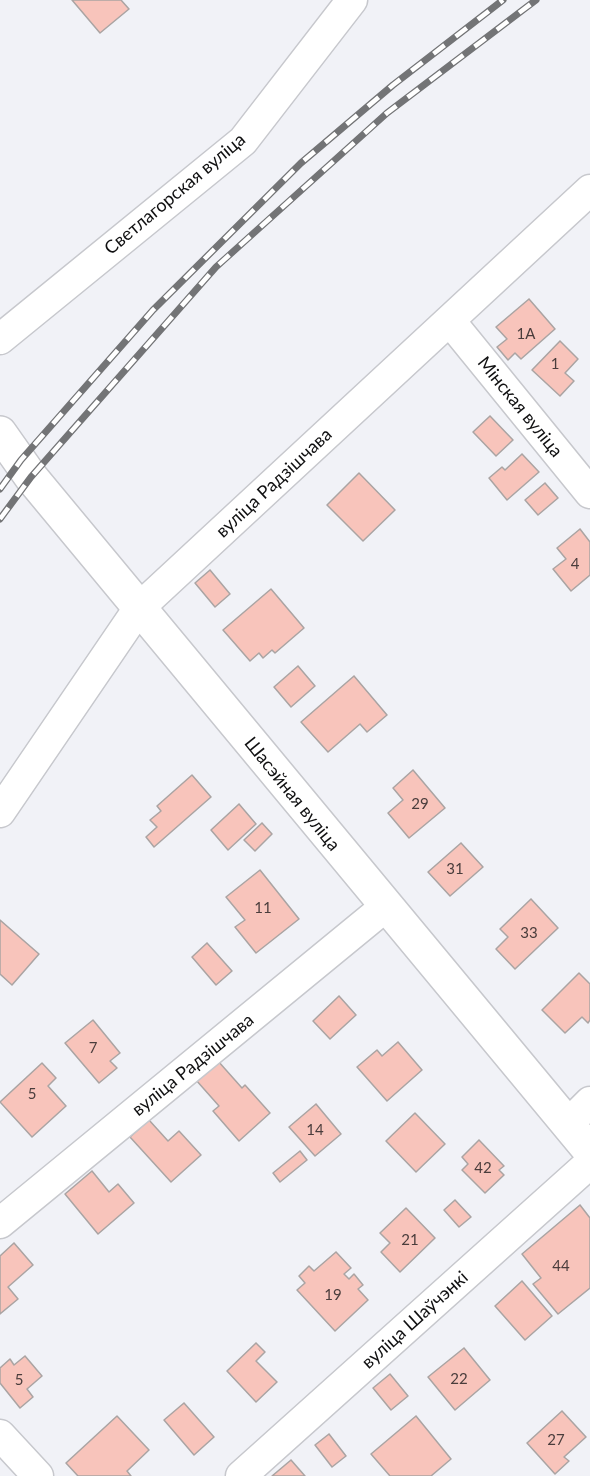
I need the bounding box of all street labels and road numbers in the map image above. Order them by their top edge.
street label: Светлагорская вуліца [100,129,250,259]
street label: Мінская вуліца [473,352,567,462]
street label: вуліца Радзішчава [212,424,336,542]
street label: Шасэйная вуліца [240,733,344,855]
street label: вуліца Радзішчава [128,1009,258,1121]
street label: вуліца Шаўчэнкі [358,1267,472,1373]

